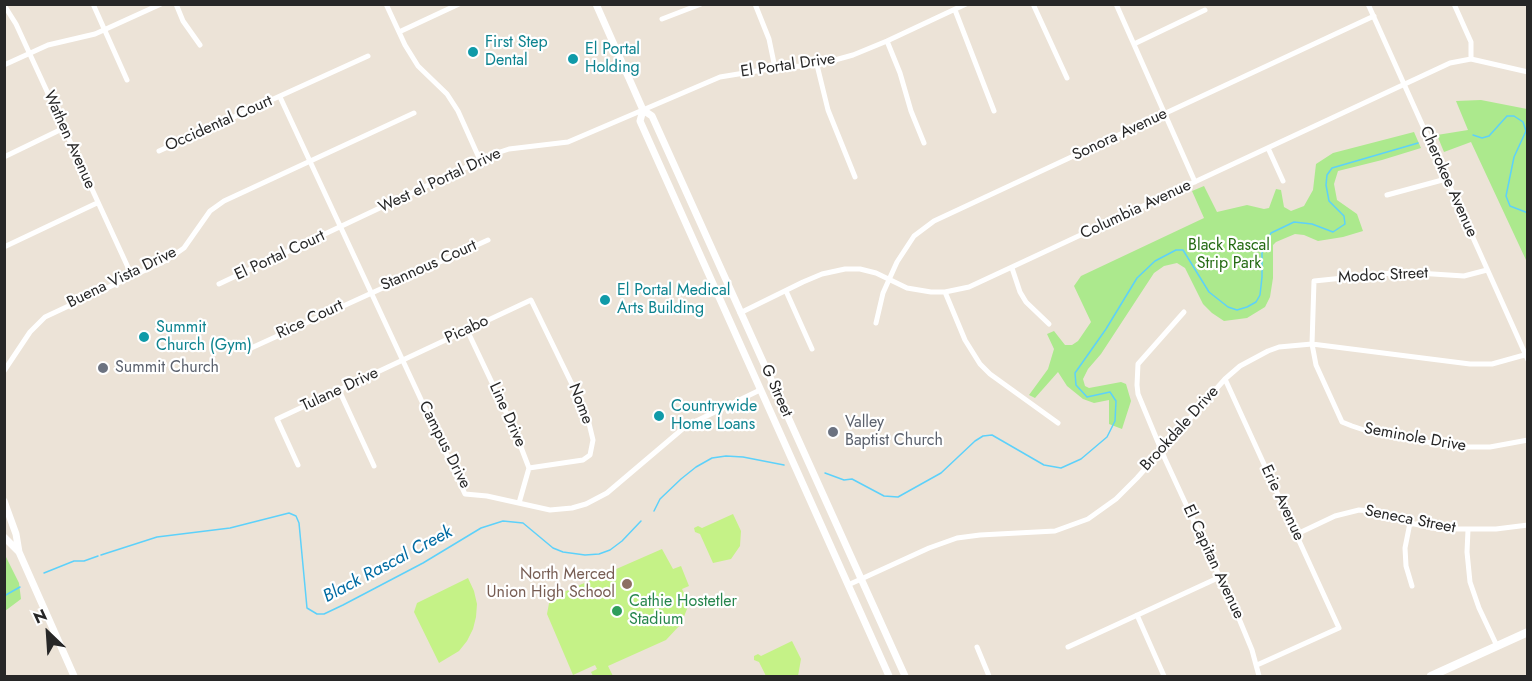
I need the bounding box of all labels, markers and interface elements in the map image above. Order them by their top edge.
place label: First Step Dental [485,33,548,71]
place label: El Portal Holding [585,40,640,78]
marker: First Step Dental [466,45,480,59]
street label: El Portal Drive [739,50,837,82]
marker: El Portal Holding [566,52,580,66]
street label: Wathen Avenue [39,88,99,192]
street label: Occidental Court [162,92,276,156]
street label: Sonora Avenue [1070,105,1170,165]
street label: Cherokee Avenue [1415,124,1481,240]
street label: West el Portal Drive [376,144,504,218]
street label: Columbia Avenue [1078,176,1194,244]
street label: El Portal Court [232,227,328,285]
street label: Stannous Court [378,236,480,296]
park label: Black Rascal Strip Park [1188,236,1270,274]
street label: Buena Vista Drive [64,243,180,313]
street label: Modoc Street [1337,264,1429,288]
place label: El Portal Medical Arts Building [617,281,730,319]
marker: El Portal Medical Arts Building [598,293,612,307]
street label: Rice Court [274,296,346,344]
street label: Picabo [442,312,492,348]
place label: Summit Church (Gym) [156,318,252,356]
marker: Summit Church (Gym) [137,330,151,344]
place label: Summit Church [115,358,219,378]
marker: Summit Church [96,361,110,375]
street label: G Street [756,362,796,420]
street label: Tulane Drive [298,364,382,416]
street label: Line Drive [484,380,530,450]
street label: Nome [564,381,596,427]
street label: Brookdale Drive [1137,383,1223,475]
place label: Countrywide Home Loans [671,397,757,435]
street label: Campus Drive [414,398,474,492]
marker: Countrywide Home Loans [652,409,666,423]
place label: Valley Baptist Church [845,413,943,451]
street label: Seminole Drive [1363,420,1467,456]
marker: Valley Baptist Church [826,425,840,439]
street label: Erie Avenue [1256,462,1308,544]
street label: El Capitan Avenue [1178,502,1248,622]
street label: Seneca Street [1363,502,1457,538]
water label: Black Rascal Creek [320,522,456,608]
place label: North Merced Union High School [487,565,615,603]
marker: North Merced Union High School [620,577,634,591]
place label: Cathie Hostetler Stadium [629,592,737,630]
north arrow [18,603,78,663]
text: N [30,603,51,629]
marker: Cathie Hostetler Stadium [610,604,624,618]

